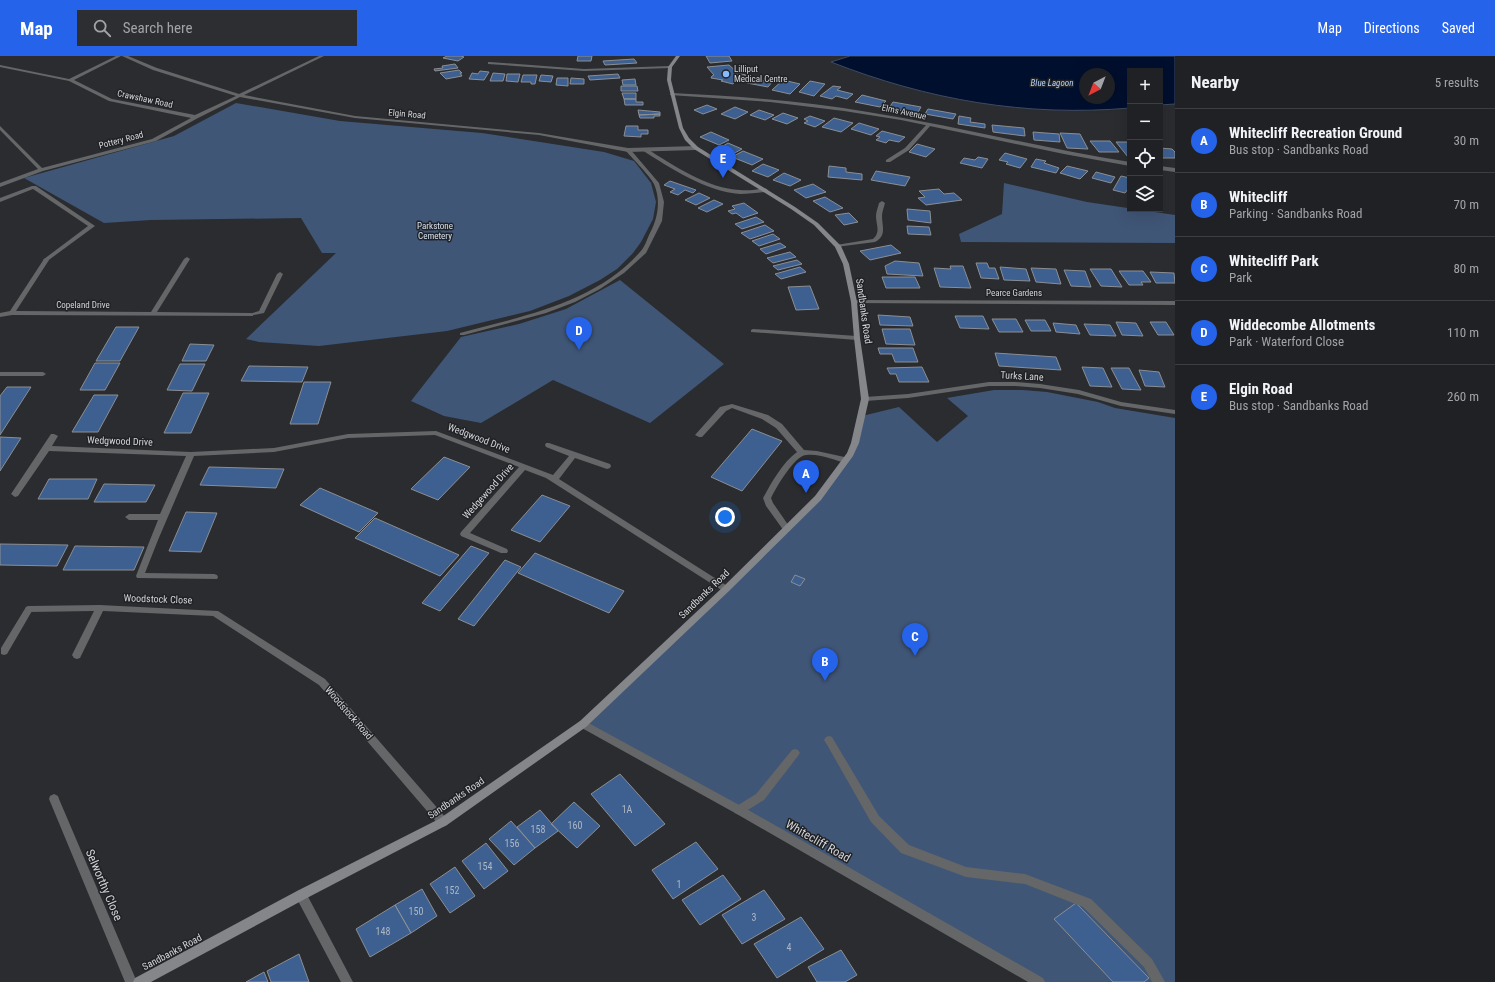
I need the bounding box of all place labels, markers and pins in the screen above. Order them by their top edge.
place label: Lilliput Medical Centre [734,64,787,84]
marker: Lilliput Medical Centre [721,69,731,79]
pin: E [710,145,736,178]
pin: D [566,317,592,350]
pin: A [793,460,819,493]
pin: C [902,623,928,656]
pin: B [812,648,838,681]

